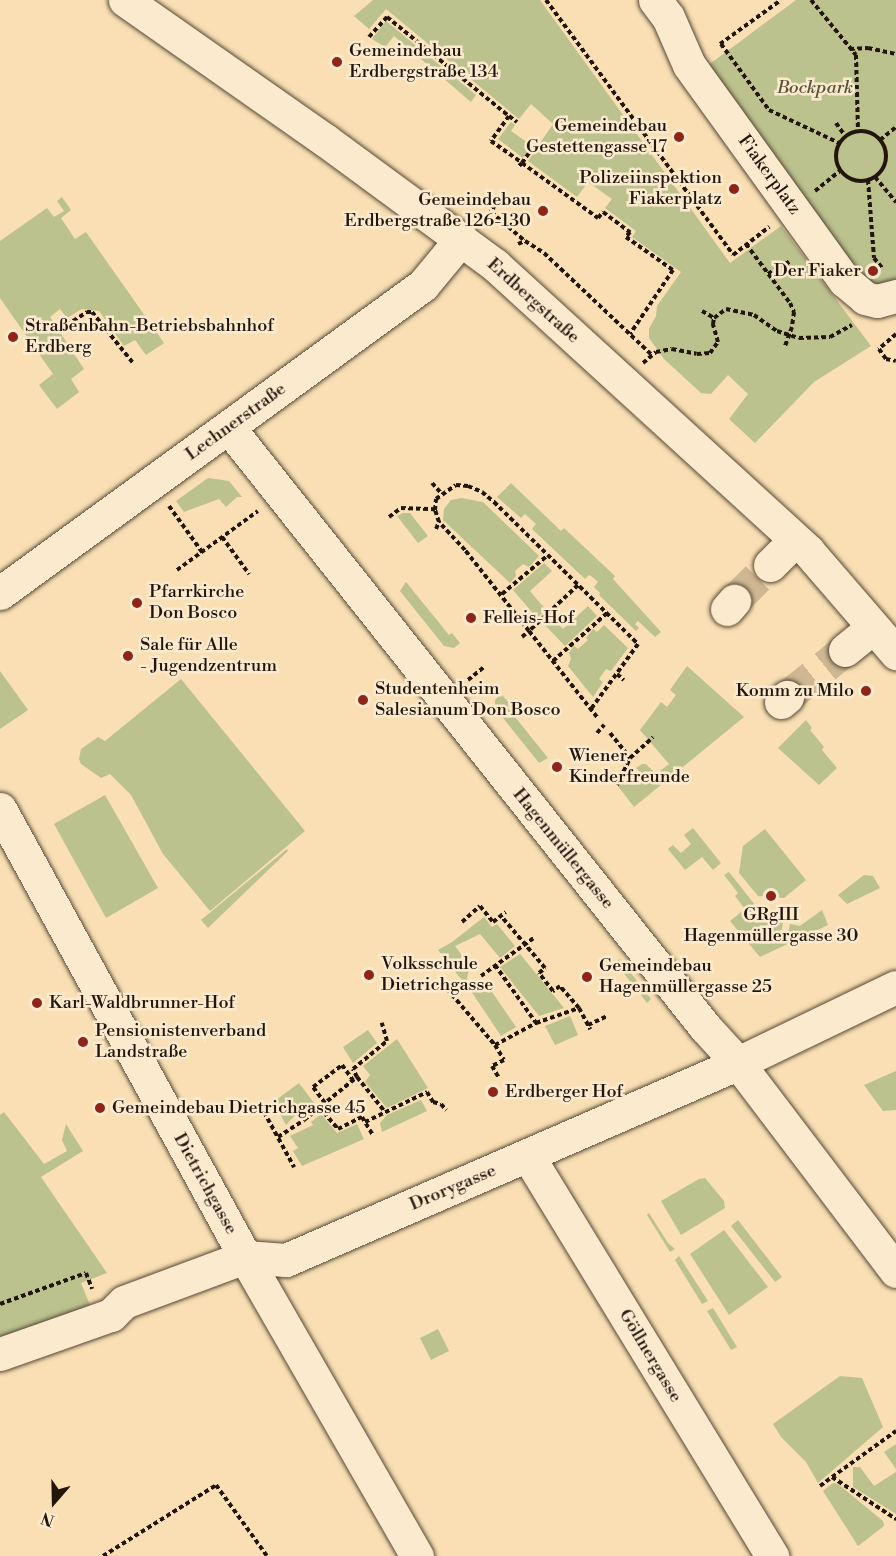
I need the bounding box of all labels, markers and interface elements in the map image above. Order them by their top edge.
place label: Gemeindebau Erdbergstraße 134 [349,41,498,84]
marker: Gemeindebau Erdbergstraße 134 [330,55,344,69]
park label: Bockpark [777,77,853,99]
place label: Gemeindebau Gestettengasse 17 [526,116,667,158]
marker: Gemeindebau Gestettengasse 17 [672,130,686,144]
street label: Fiakerplatz [733,131,805,219]
place label: Polizeiinspektion Fiakerplatz [579,168,722,210]
marker: Polizeiinspektion Fiakerplatz [727,182,741,196]
place label: Gemeindebau Erdbergstraße 126-130 [344,190,531,232]
marker: Gemeindebau Erdbergstraße 126-130 [536,204,550,218]
street label: Erdbergstraße [482,254,584,348]
place label: Der Fiaker [774,260,861,282]
marker: Der Fiaker [866,264,880,278]
place label: Straßenbahn-Betriebsbahnhof Erdberg [25,316,274,358]
marker: Straßenbahn-Betriebsbahnhof Erdberg [6,330,20,344]
street label: Lechnerstraße [182,378,290,466]
place label: Pfarrkirche Don Bosco [149,582,244,624]
marker: Pfarrkirche Don Bosco [130,596,144,610]
place label: Felleis-Hof [483,607,574,629]
marker: Felleis-Hof [464,611,478,625]
place label: Sale für Alle - Jugendzentrum [140,635,277,678]
marker: Sale für Alle - Jugendzentrum [121,649,135,663]
place label: Studentenheim Salesianum Don Bosco [375,679,561,722]
place label: Komm zu Milo [736,680,854,702]
marker: Komm zu Milo [859,684,873,698]
marker: Studentenheim Salesianum Don Bosco [356,693,370,707]
place label: Wiener Kinderfreunde [569,746,690,789]
marker: Wiener Kinderfreunde [550,760,564,774]
street label: Hagenmüllergasse [508,784,618,914]
marker: GRgIII Hagenmüllergasse 30 [764,889,778,903]
place label: GRgIII Hagenmüllergasse 30 [684,905,858,948]
place label: Volksschule Dietrichgasse [381,954,493,996]
place label: Gemeindebau Hagenmüllergasse 25 [599,956,772,998]
marker: Volksschule Dietrichgasse [362,968,376,982]
marker: Gemeindebau Hagenmüllergasse 25 [580,970,594,984]
place label: Karl-Waldbrunner-Hof [49,992,235,1014]
marker: Karl-Waldbrunner-Hof [30,996,44,1010]
place label: Pensionistenverband Landstraße [95,1021,266,1064]
marker: Pensionistenverband Landstraße [76,1035,90,1049]
place label: Erdberger Hof [505,1081,623,1103]
marker: Erdberger Hof [486,1085,500,1099]
place label: Gemeindebau Dietrichgasse 45 [112,1097,365,1119]
marker: Gemeindebau Dietrichgasse 45 [93,1101,107,1115]
street label: Dietrichgasse [168,1130,242,1238]
street label: Drorygasse [407,1160,499,1216]
street label: Göllnergasse [614,1306,686,1406]
north arrow [24,1472,84,1532]
text: N [38,1507,57,1530]

